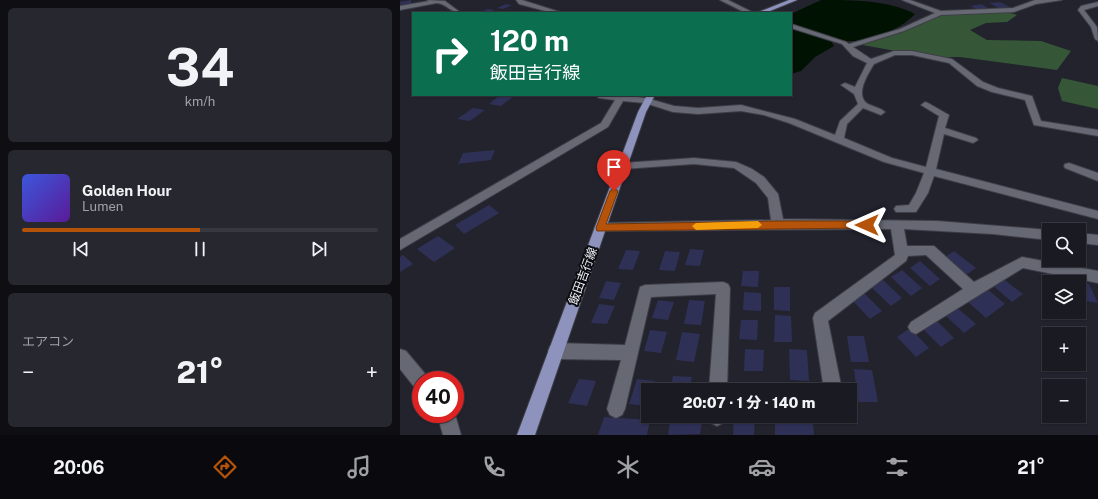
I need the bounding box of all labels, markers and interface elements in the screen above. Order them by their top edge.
text: 120 m [490,24,569,57]
icon: right [424,28,476,80]
text: 34 [166,37,234,98]
text: 飯田吉行線 [490,62,580,83]
text: km/h [185,94,215,109]
pin [597,150,631,191]
icon: arrive [603,156,625,178]
text: Golden Hour [82,182,172,199]
text: Lumen [82,199,123,214]
position arrow [846,204,888,246]
map controls [1042,223,1086,423]
button: search [1042,223,1086,267]
icon: previous [70,238,92,260]
icon: pause [189,238,211,260]
icon: next [308,238,330,260]
street label: 飯田吉行線 [566,245,600,307]
button: layers [1042,275,1086,319]
button: + [1042,327,1086,371]
text: エアコン [22,334,74,349]
text: 21° [176,354,224,390]
text: − [22,359,34,385]
text: + [366,359,378,385]
speed limit sign: 40 [412,371,464,423]
button: − [1042,379,1086,423]
text: 20:07 · 1 分 · 140 m [683,394,815,411]
icon: directions [211,453,239,481]
icon: music [345,453,373,481]
icon: phone [480,453,508,481]
icon: climate [614,453,642,481]
icon: car [748,453,776,481]
icon: filters [883,453,911,481]
text: 20:06 [53,457,105,478]
text: 21° [1017,457,1045,478]

